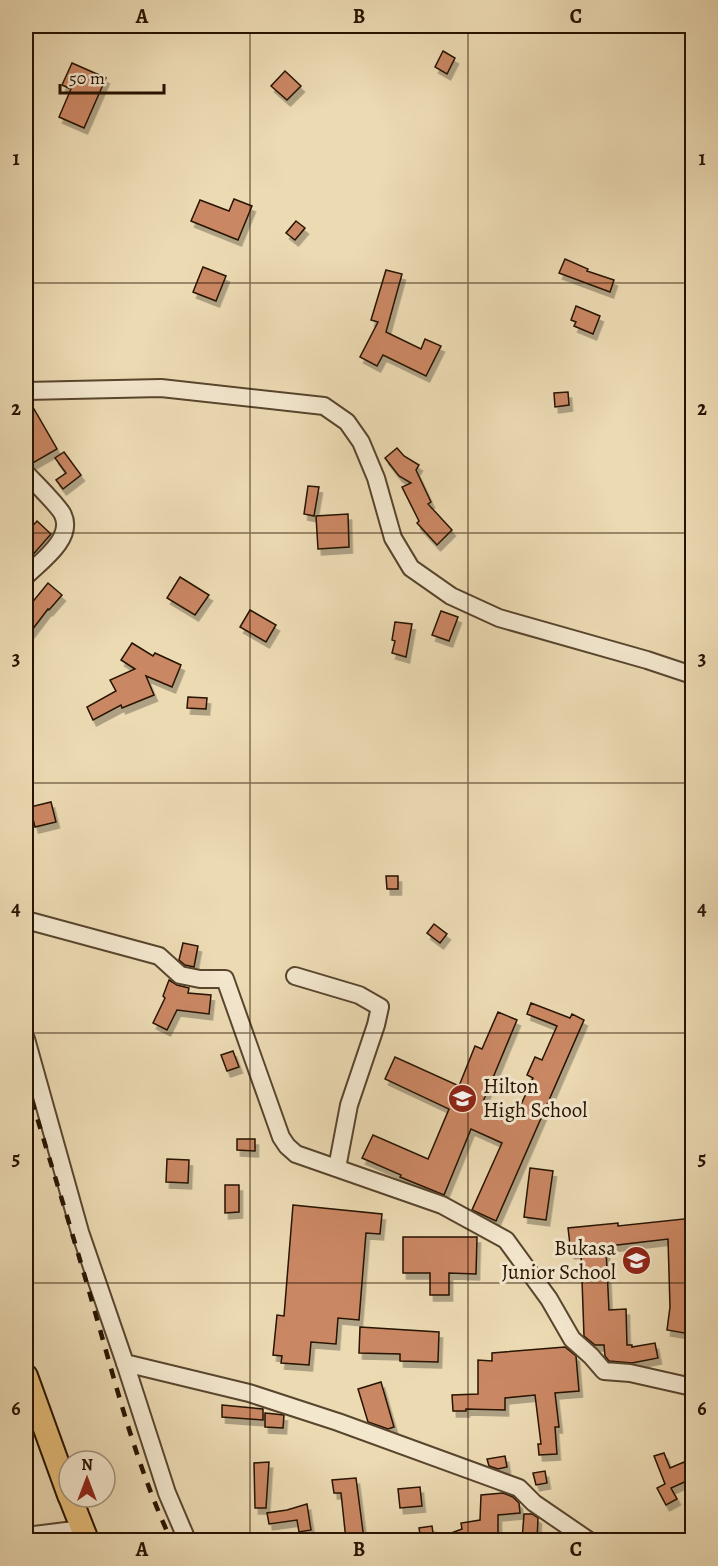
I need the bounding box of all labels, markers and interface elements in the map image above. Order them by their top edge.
text: A [135,3,149,30]
text: B [353,3,365,30]
text: C [570,3,582,30]
scale bar [60,57,164,95]
text: 50 m [69,66,105,90]
text: 1 [12,145,20,172]
text: 1 [698,145,706,172]
text: 2 [11,395,21,422]
text: 2 [697,395,707,422]
text: 3 [12,645,20,672]
text: 3 [698,645,706,672]
text: 4 [11,895,21,922]
text: 4 [697,895,707,922]
place label: Hilton High School [483,1072,587,1124]
school or university icon: Hilton High School [446,1082,478,1114]
text: 5 [12,1145,20,1172]
text: 5 [698,1145,706,1172]
place label: Bukasa Junior School [501,1234,616,1286]
school or university icon: Bukasa Junior School [621,1244,653,1276]
text: 6 [11,1395,21,1422]
text: 6 [697,1395,707,1422]
north arrow [57,1449,117,1509]
text: N [81,1454,93,1476]
text: A [135,1536,149,1563]
text: B [353,1536,365,1563]
text: C [570,1536,582,1563]

